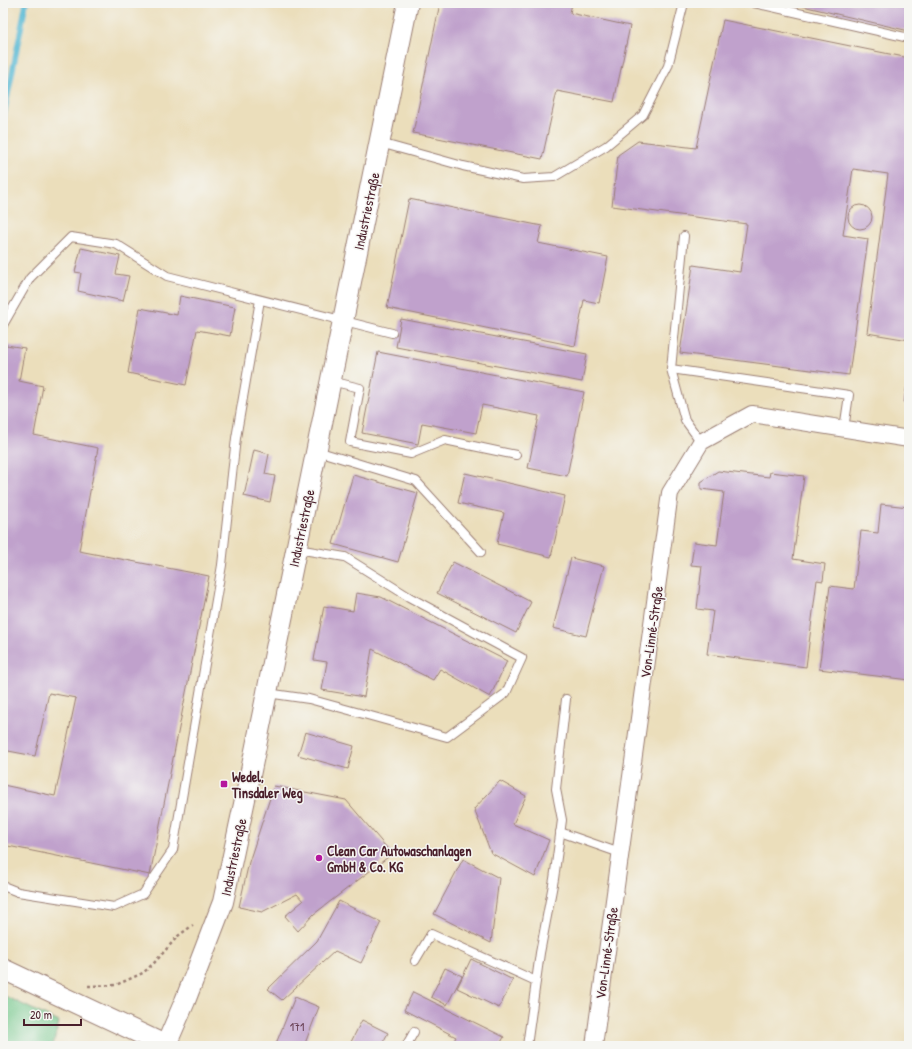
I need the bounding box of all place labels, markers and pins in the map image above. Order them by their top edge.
place label: Wedel, Tinsdaler Weg [231,767,303,804]
marker: Wedel, Tinsdaler Weg [219,779,229,789]
place label: Clean Car Autowaschanlagen GmbH & Co. KG [327,841,472,876]
marker: Clean Car Autowaschanlagen GmbH & Co. KG [314,853,324,863]

